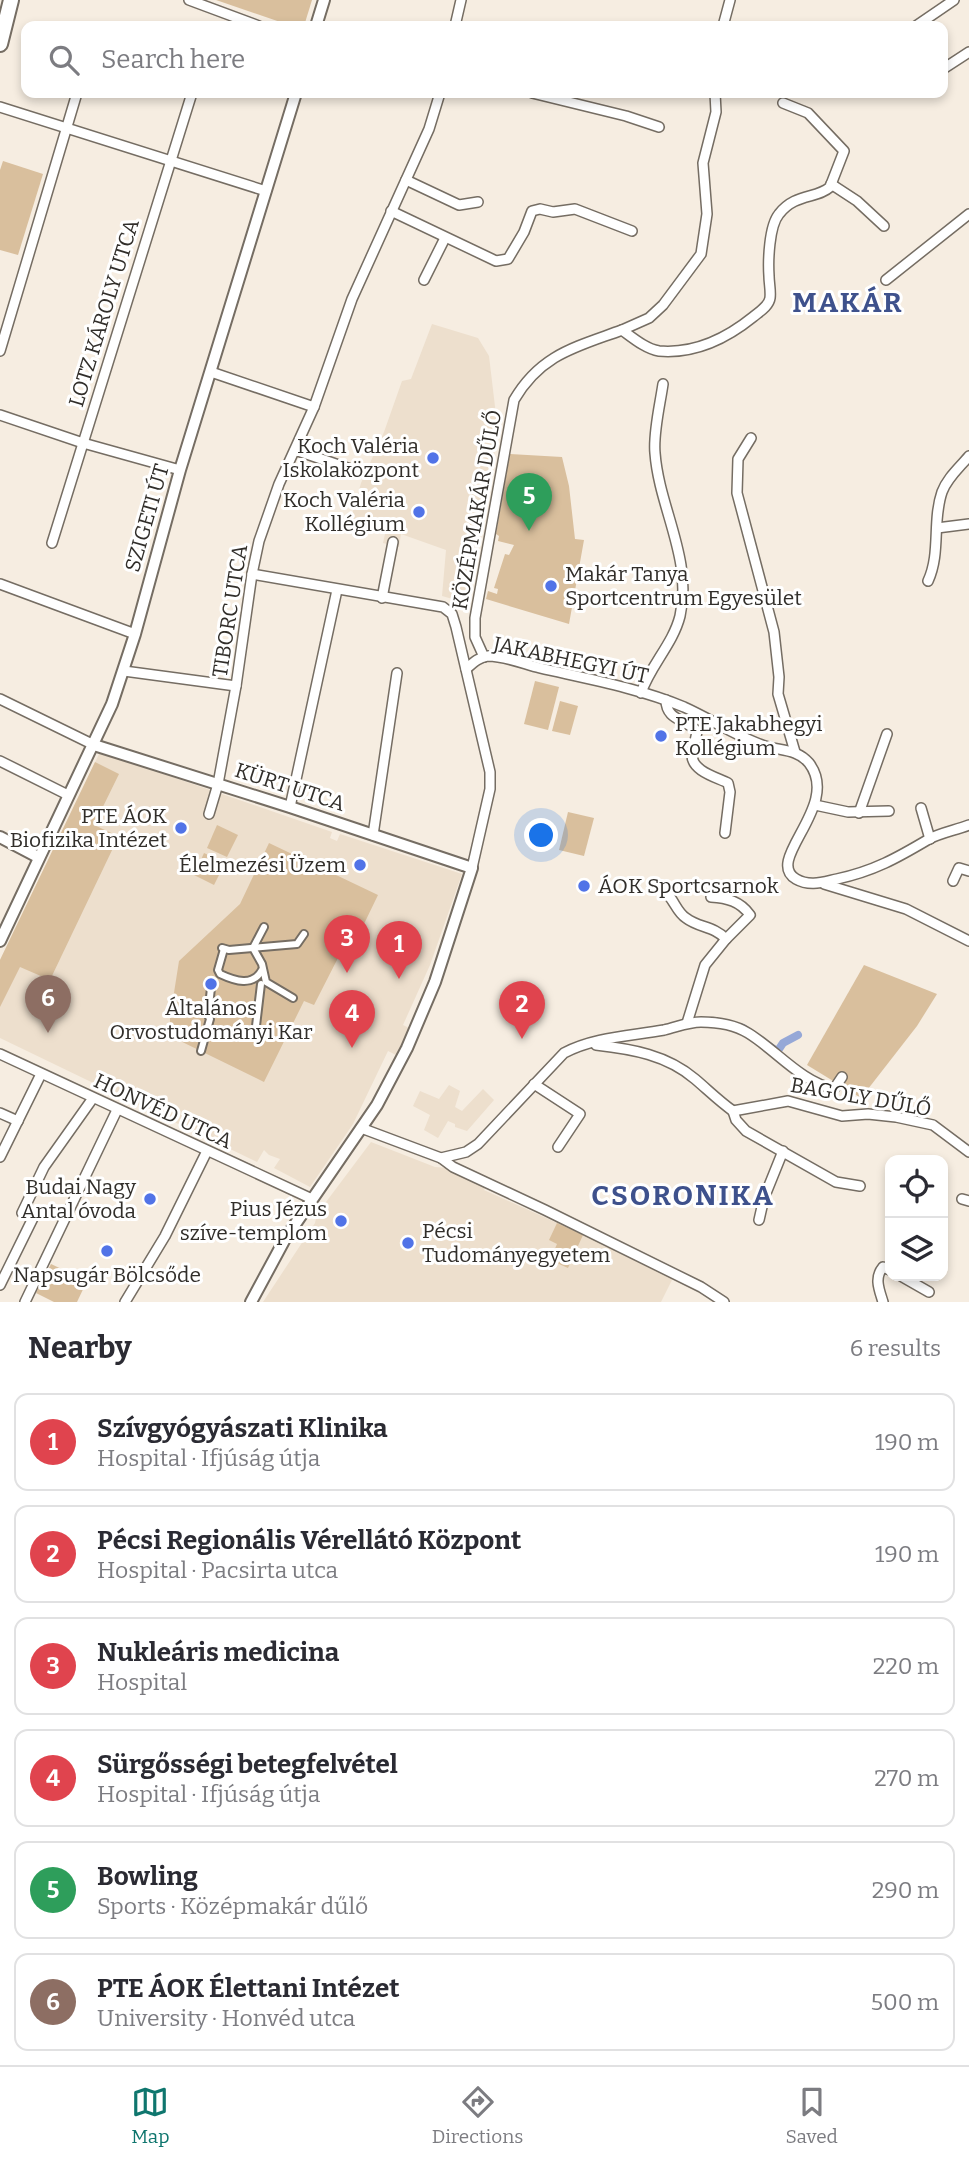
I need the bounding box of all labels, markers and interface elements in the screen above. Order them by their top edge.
search box [21,21,948,98]
icon: search [45,41,83,79]
text: Search here [101,44,245,75]
street label: LOTZ KÁROLY UTCA [63,216,145,410]
district label: MAKÁR [792,286,904,319]
street label: KÖZÉPMAKÁR DŰLŐ [447,408,507,612]
place label: Koch Valéria Iskolaközpont [283,433,420,483]
marker: Koch Valéria Iskolaközpont [425,450,441,466]
street label: SZIGETI ÚT [119,461,175,575]
pin: 5 [506,473,552,531]
place label: Koch Valéria Kollégium [283,487,406,537]
marker: Koch Valéria Kollégium [411,504,427,520]
street label: TIBORC UTCA [207,543,253,679]
place label: Makár Tanya Sportcentrum Egyesület [565,561,802,611]
marker: Makár Tanya Sportcentrum Egyesület [543,578,559,594]
street label: JAKABHEGYI ÚT [490,631,651,689]
place label: PTE Jakabhegyi Kollégium [675,711,822,761]
marker: PTE Jakabhegyi Kollégium [653,728,669,744]
street label: KÜRT UTCA [232,757,348,817]
place label: PTE ÁOK Biofizika Intézet [10,803,167,853]
your location [524,818,558,852]
marker: PTE ÁOK Biofizika Intézet [173,820,189,836]
place label: Élelmezési Üzem [179,852,346,878]
marker: Élelmezési Üzem [352,857,368,873]
place label: ÁOK Sportcsarnok [598,873,779,899]
marker: ÁOK Sportcsarnok [576,878,592,894]
pin: 3 [324,915,370,973]
pin: 1 [376,921,422,979]
pin: 6 [25,975,71,1033]
marker: Általános Orvostudományi Kar [203,976,219,992]
pin: 2 [499,981,545,1039]
pin: 4 [329,990,375,1048]
place label: Általános Orvostudományi Kar [109,995,313,1045]
street label: HONVÉD UTCA [90,1068,236,1154]
street label: BAGOLY DŰLŐ [789,1072,933,1122]
map controls [885,1155,948,1281]
button: locate [885,1155,948,1218]
place label: Budai Nagy Antal óvoda [21,1174,137,1224]
district label: CSORONIKA [591,1179,775,1212]
marker: Budai Nagy Antal óvoda [142,1191,158,1207]
place label: Pius Jézus szíve-templom [180,1196,327,1246]
marker: Pius Jézus szíve-templom [333,1213,349,1229]
place label: Pécsi Tudományegyetem [422,1218,610,1268]
button: layers [885,1218,948,1281]
marker: Pécsi Tudományegyetem [400,1235,416,1251]
marker: Napsugár Bölcsőde [99,1243,115,1259]
place label: Napsugár Bölcsőde [13,1262,201,1288]
text: Nearby [28,1330,132,1366]
text: 6 results [850,1334,941,1362]
text: Szívgyógyászati Klinika [97,1413,388,1444]
text: 1 [48,1428,58,1456]
text: 190 m [875,1428,939,1456]
text: Hospital · Ifjúság útja [97,1444,320,1472]
text: Pécsi Regionális Vérellátó Központ [97,1525,521,1556]
text: 2 [47,1540,59,1568]
text: 190 m [875,1540,939,1568]
text: Hospital · Pacsirta utca [97,1556,338,1584]
text: Nukleáris medicina [97,1637,339,1668]
text: 3 [46,1652,60,1680]
text: 220 m [873,1652,939,1680]
text: Hospital [97,1668,187,1696]
text: Sürgősségi betegfelvétel [97,1749,398,1780]
text: 4 [46,1764,60,1792]
text: 270 m [874,1764,939,1792]
text: Hospital · Ifjúság útja [97,1780,320,1808]
text: Bowling [97,1861,198,1892]
text: 5 [47,1876,59,1904]
text: 290 m [872,1876,939,1904]
text: Sports · Középmakár dűlő [97,1892,368,1920]
text: PTE ÁOK Élettani Intézet [97,1973,400,2004]
text: 6 [46,1988,60,2016]
text: 500 m [871,1988,939,2016]
text: University · Honvéd utca [97,2004,355,2032]
tab: Map [131,2083,170,2148]
tab: Directions [432,2083,523,2148]
tab: Saved [786,2083,838,2148]

